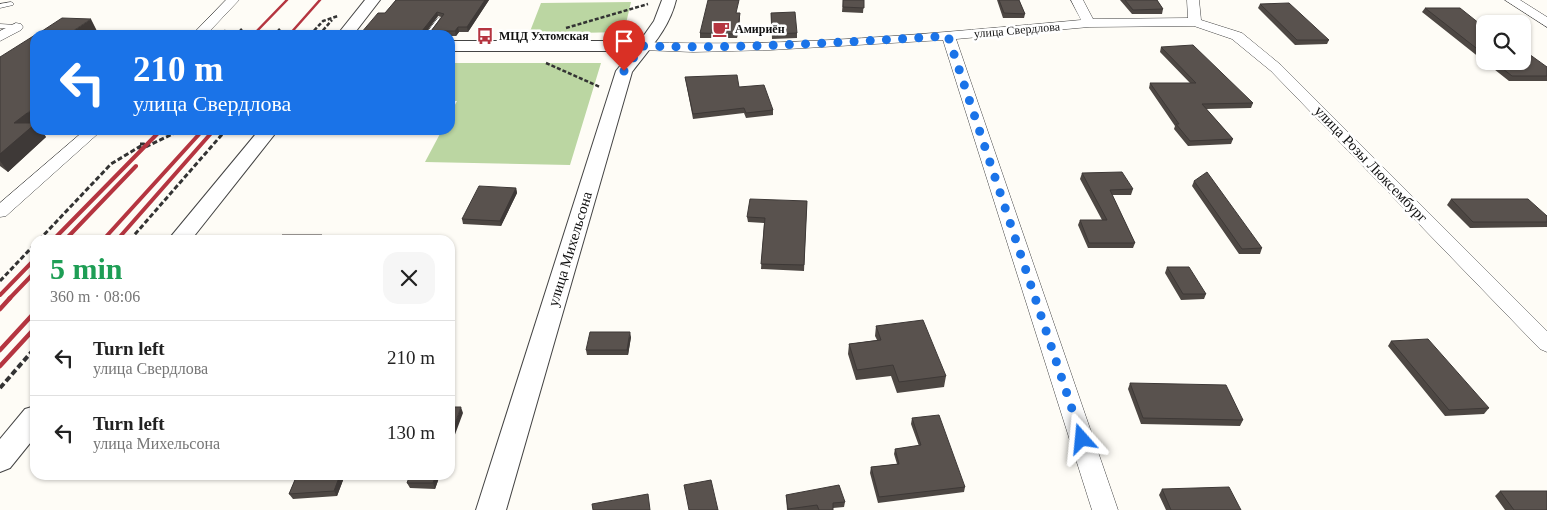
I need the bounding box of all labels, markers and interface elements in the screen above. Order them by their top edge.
map controls [1476,15,1531,70]
button: search [1476,15,1531,70]
cafe icon: Амириён [711,19,731,39]
street label: улица Свердлова [973,19,1061,41]
pin [603,20,645,71]
place label: Амириён [735,22,785,36]
bus stop icon: МЦД Ухтомская [475,26,495,46]
icon: arrive [610,27,638,55]
place label: МЦД Ухтомская [499,29,589,43]
icon: left [50,50,115,115]
text: 210 m [133,50,223,89]
text: улица Свердлова [133,91,291,116]
street label: улица Розы Люксембург [1311,103,1431,225]
street label: улица Михельсона [545,189,595,308]
text: 5 min [50,252,123,285]
button: close [383,252,435,304]
text: 360 m · 08:06 [50,288,140,305]
text: Turn left [93,338,165,359]
icon: left [50,344,78,372]
text: 210 m [387,347,435,368]
text: улица Свердлова [93,360,208,377]
position arrow [1055,412,1107,464]
text: Turn left [93,413,165,434]
icon: left [50,419,78,447]
text: 130 m [387,422,435,443]
text: улица Михельсона [93,435,220,452]

